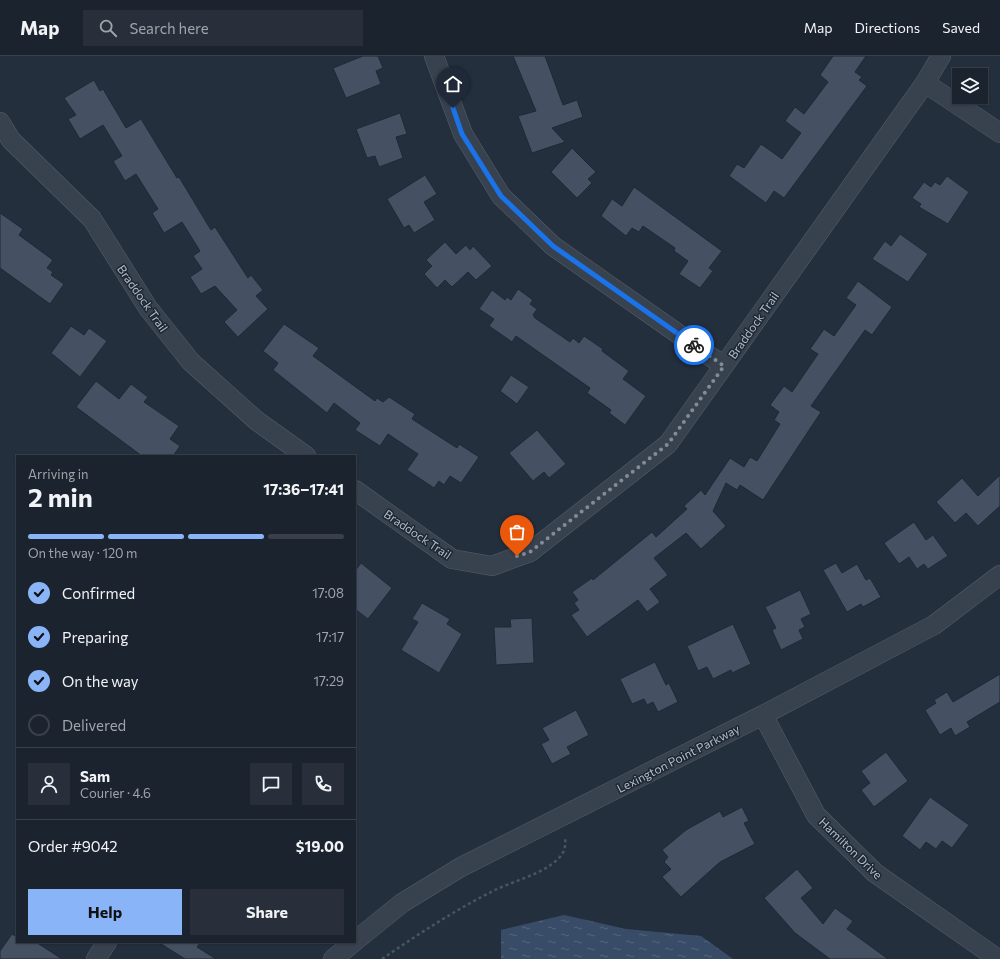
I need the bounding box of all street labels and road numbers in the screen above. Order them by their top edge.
street label: Braddock Trail [115,262,171,334]
street label: Braddock Trail [725,289,781,361]
street label: Braddock Trail [382,506,454,562]
street label: Lexington Point Parkway [614,721,742,795]
street label: Hamilton Drive [817,814,885,882]

